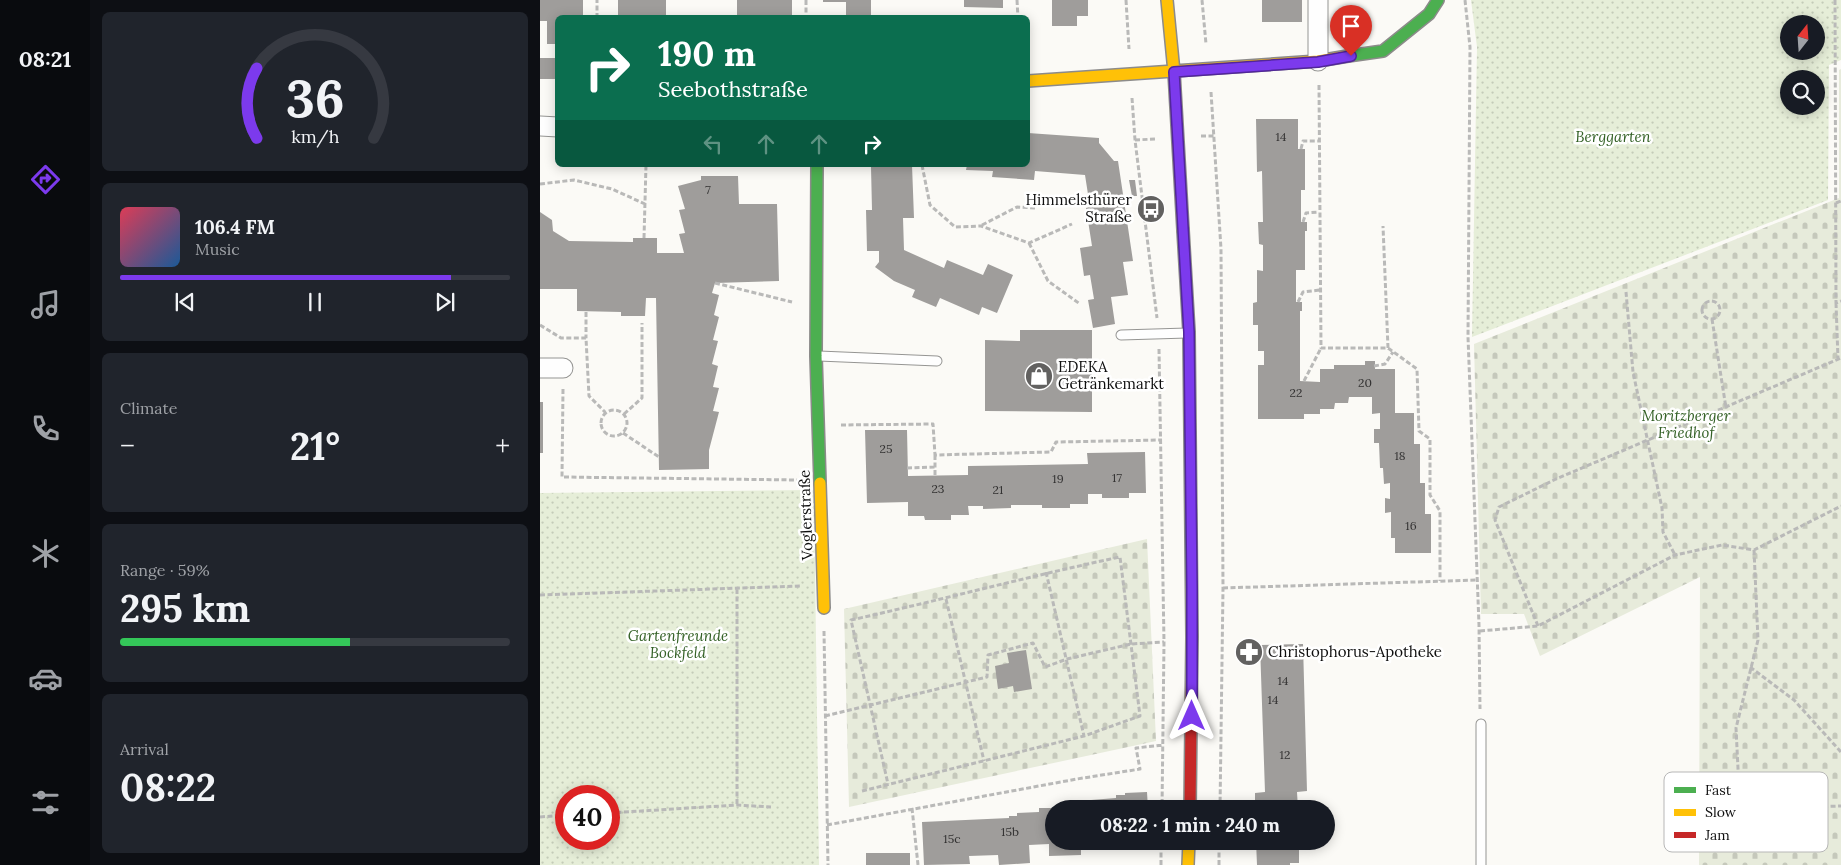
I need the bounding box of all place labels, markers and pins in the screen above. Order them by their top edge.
pin [1330,5,1372,56]
place label: Himmelsthürer Straße [1025,190,1133,226]
bus stop icon: Himmelsthürer Straße [1136,194,1166,224]
place label: EDEKA Getränkemarkt [1058,357,1164,393]
shop icon: EDEKA Getränkemarkt [1024,361,1054,391]
pharmacy icon: Christophorus-Apotheke [1234,637,1264,667]
place label: Christophorus-Apotheke [1268,642,1442,661]

